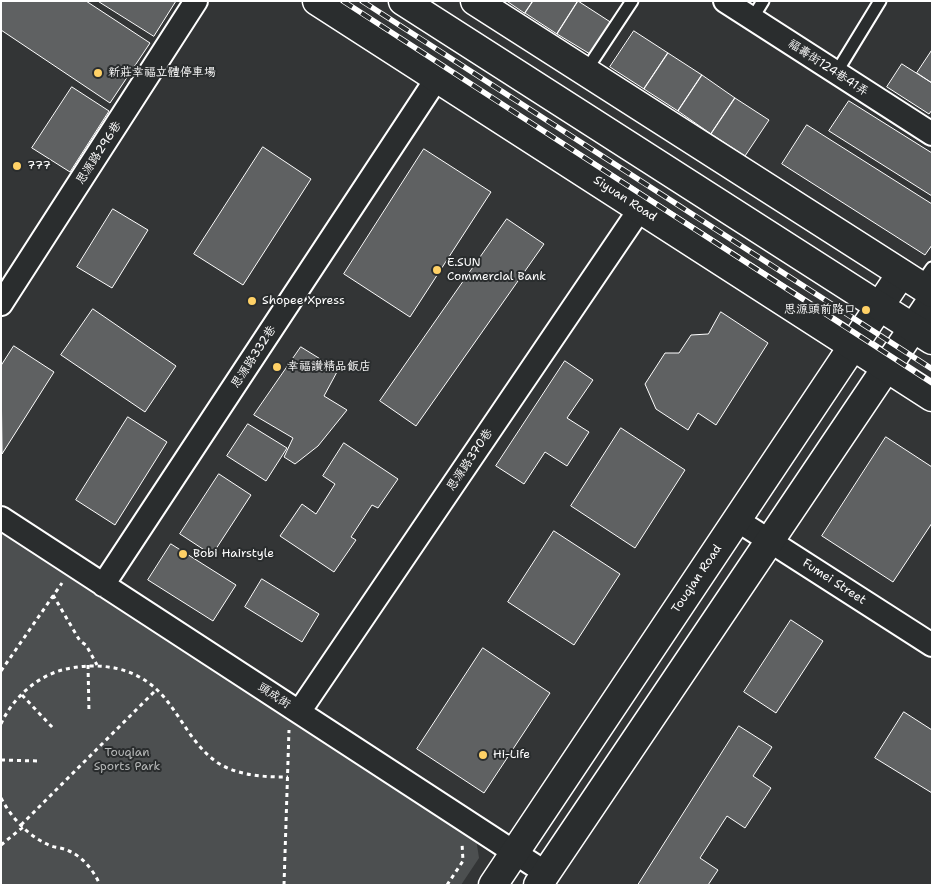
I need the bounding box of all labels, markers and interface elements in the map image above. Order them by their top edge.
street label: 福壽街124巷41弄 [785,37,871,99]
place label: 新莊幸福立體停車場 [108,66,216,80]
marker: 新莊幸福立體停車場 [92,67,104,79]
street label: 思源路296巷 [73,119,125,187]
place label: 777 [27,159,51,173]
marker: 777 [11,160,23,172]
street label: Siyuan Road [591,173,659,225]
place label: E.SUN Commercial Bank [447,256,546,284]
marker: E.SUN Commercial Bank [431,264,443,276]
place label: Shopee Xpress [262,294,345,308]
marker: Shopee Xpress [246,295,258,307]
place label: 思源頭前路口 [784,303,856,317]
marker: 思源頭前路口 [860,304,872,316]
street label: 思源路332巷 [228,323,280,391]
place label: 幸福讚精品飯店 [287,360,371,374]
marker: 幸福讚精品飯店 [271,361,283,373]
street label: 思源路370巷 [444,426,496,494]
street label: Touqian Road [669,542,725,616]
place label: Bobi Hairstyle [193,547,274,561]
marker: Bobi Hairstyle [177,548,189,560]
street label: Fumei Street [800,556,868,608]
street label: 頭成街 [255,680,293,712]
park label: Touqian Sports Park [94,746,160,774]
place label: Hi-Life [493,748,530,762]
marker: Hi-Life [477,749,489,761]

